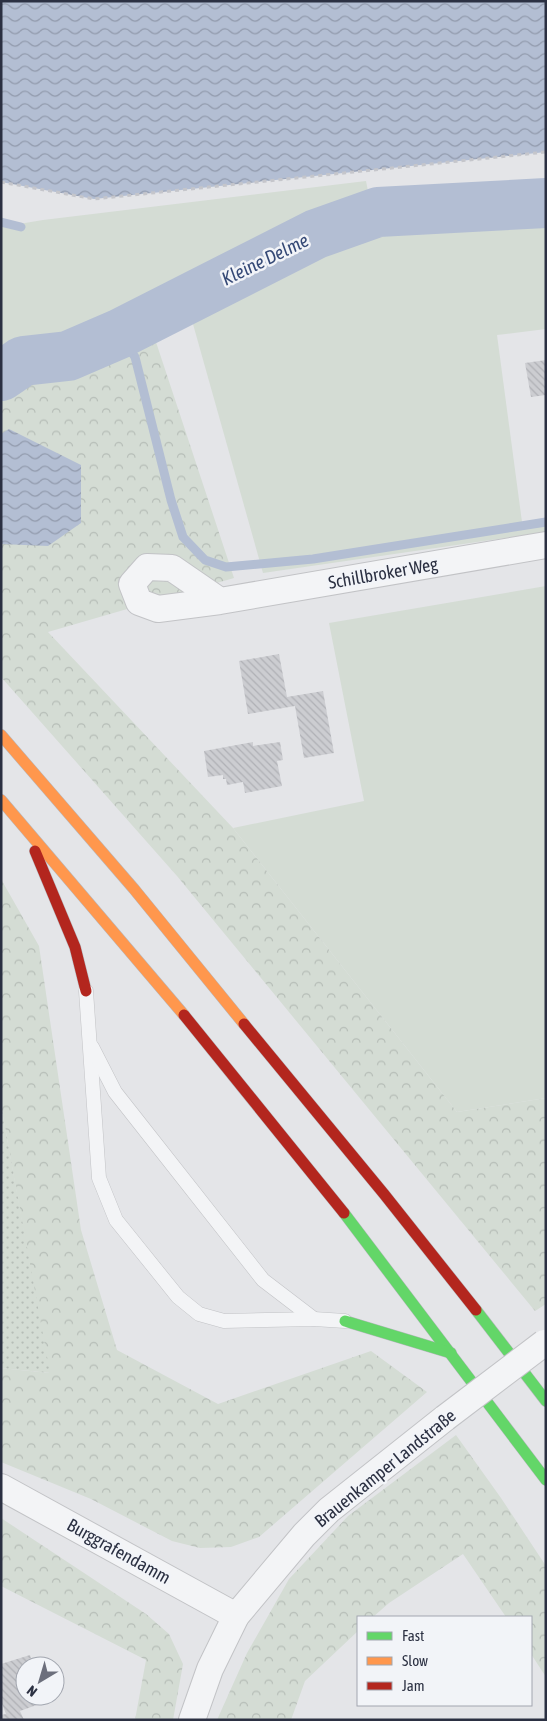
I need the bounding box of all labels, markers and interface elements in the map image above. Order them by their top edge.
water label: Kleine Delme [218,228,312,290]
street label: Schillbroker Weg [327,553,440,593]
street label: Brauenkamper Landstraße [310,1405,460,1531]
street label: Burggrafendamm [64,1514,174,1588]
legend [357,1616,532,1706]
text: Fast [402,1627,424,1644]
text: Slow [402,1652,428,1669]
north arrow [15,1656,65,1706]
text: Jam [402,1677,425,1694]
text: N [24,1682,40,1700]

